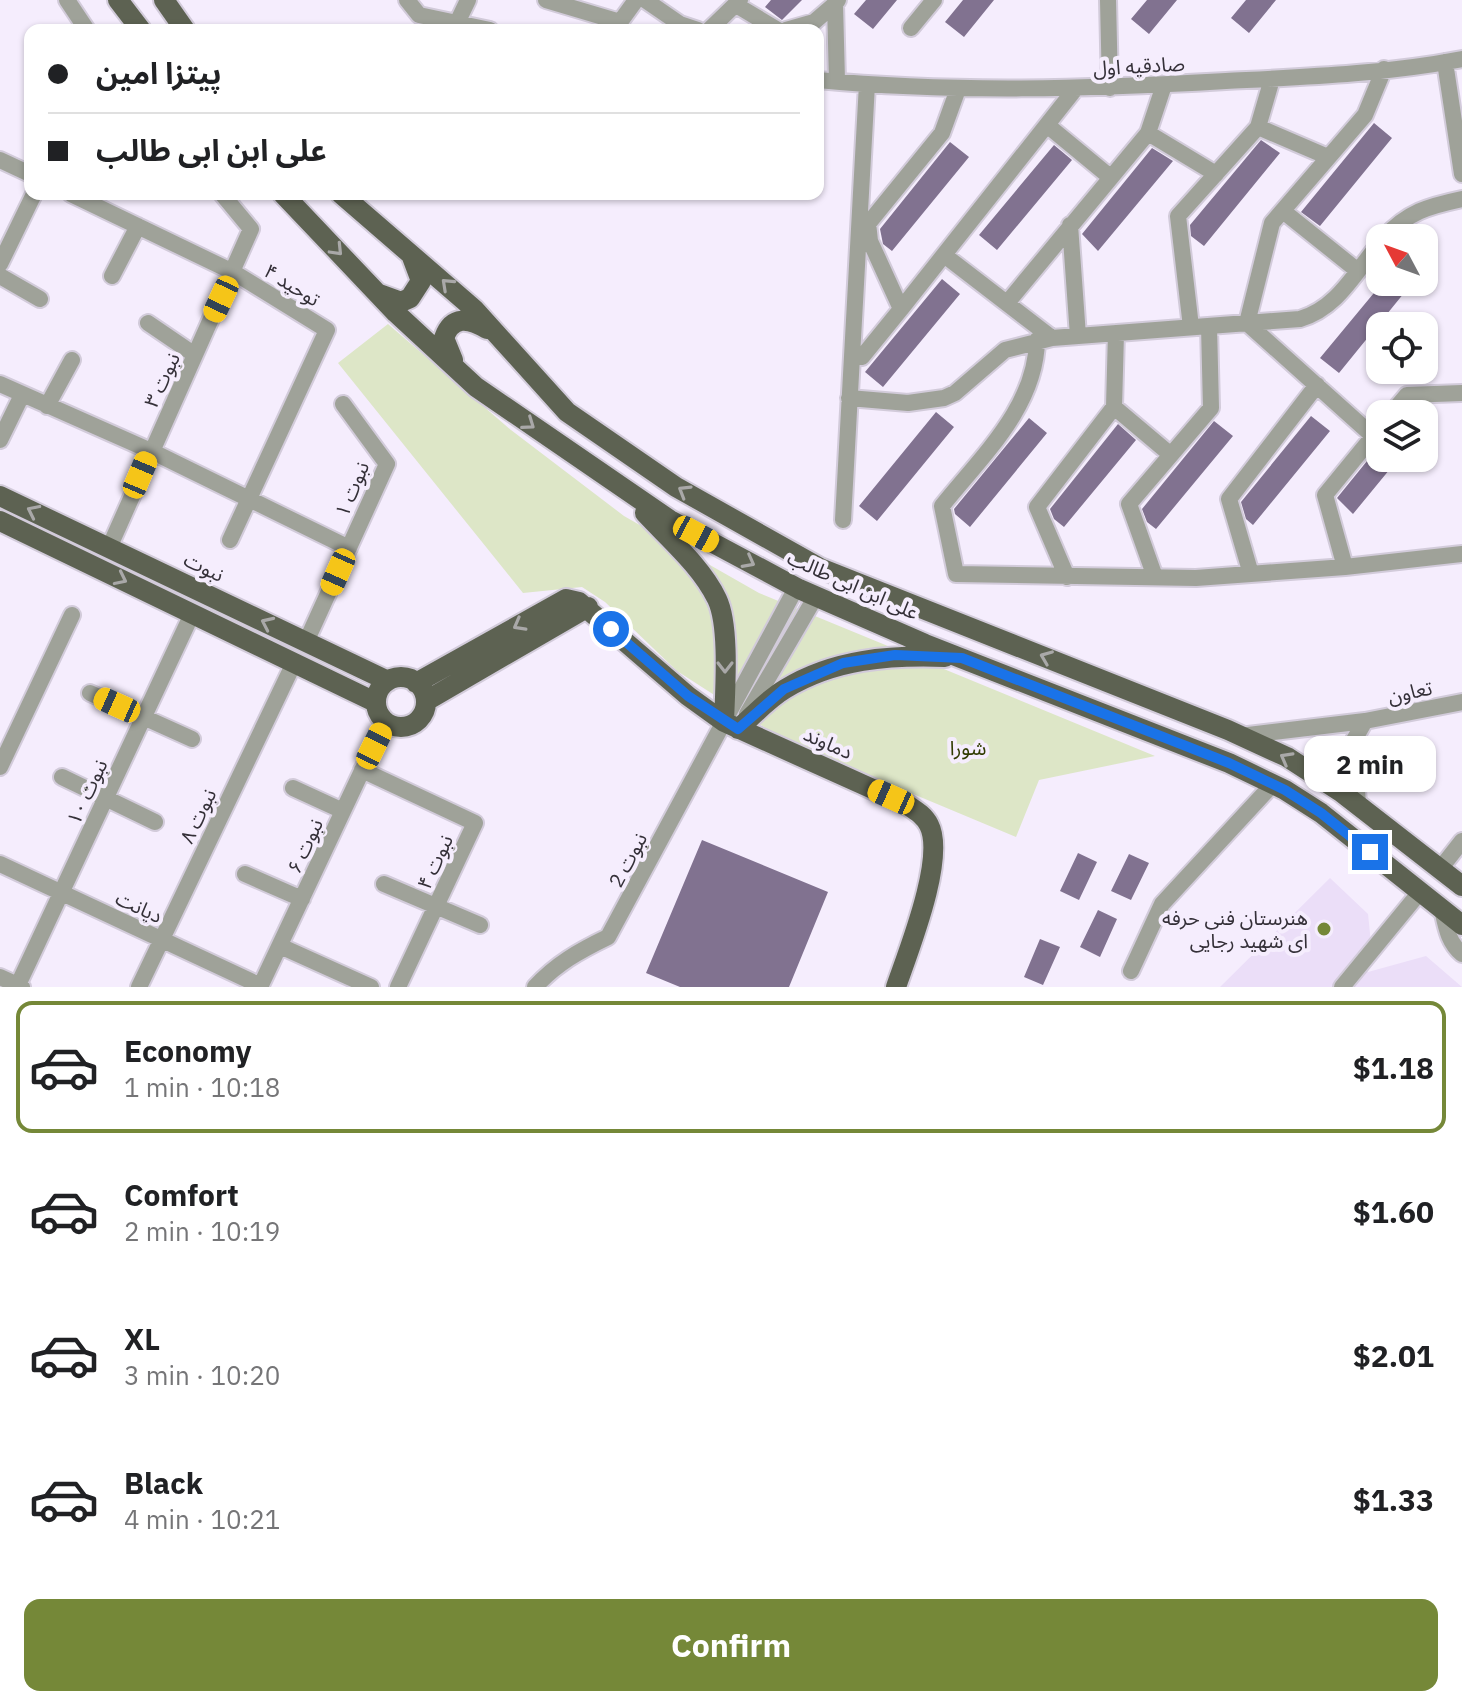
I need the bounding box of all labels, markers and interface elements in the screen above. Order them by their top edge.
street label: صادقیه اول [1092,50,1186,81]
text: پیتزا امین [96,53,221,92]
text: علی ابن ابی طالب [96,130,327,169]
north arrow [1366,224,1438,296]
map controls [1366,224,1438,472]
one-way arrow [328,241,342,255]
street label: توحید ۴ [259,257,326,312]
car [200,272,242,326]
one-way arrow [442,279,456,294]
button: locate [1366,312,1438,384]
street label: نبوت ۳ [137,348,186,412]
button: layers [1366,400,1438,472]
one-way arrow [521,414,535,429]
car [120,448,160,502]
street label: نبوت ۱ [328,457,375,521]
one-way arrow [678,485,693,501]
one-way arrow [26,505,41,521]
car [669,512,723,556]
street label: علی ابن ابی طالب [783,544,923,626]
street label: نبوت [180,545,229,588]
car [317,545,359,599]
one-way arrow [741,553,755,568]
one-way arrow [112,570,127,585]
route start [593,611,629,647]
one-way arrow [513,615,527,631]
one-way arrow [261,617,275,633]
one-way arrow [1040,650,1054,667]
one-way arrow [716,661,734,674]
street label: تعاون [1385,674,1435,709]
car [90,684,144,726]
car [353,719,395,773]
street label: دماوند [799,720,857,765]
park label: شورا [950,734,986,761]
callout: 2 min [1304,736,1436,792]
text: 2 min [1336,747,1404,781]
one-way arrow [1280,752,1295,768]
street label: نبوت ۱۰ [60,755,113,829]
car [864,776,918,818]
street label: نبوت ۸ [173,784,222,848]
street label: نبوت ۶ [280,814,329,878]
street label: نبوت 2 [602,828,653,892]
street label: نبوت ۴ [410,830,459,894]
route end [1352,834,1388,870]
street label: دیانت [111,884,167,929]
place label: هنرستان فنی حرفه ای شهید رجایی [1162,904,1308,954]
marker: هنرستان فنی حرفه ای شهید رجایی [1315,920,1333,938]
icon: car [28,1031,100,1103]
text: Economy [124,1031,252,1070]
text: $1.18 [1353,1048,1434,1087]
text: 1 min · 10:18 [124,1070,280,1104]
icon: car [28,1175,100,1247]
text: Comfort [124,1175,239,1214]
text: $1.60 [1353,1192,1434,1231]
text: 2 min · 10:19 [124,1214,280,1248]
icon: car [28,1319,100,1391]
text: XL [124,1319,160,1358]
text: $2.01 [1353,1336,1434,1375]
text: 3 min · 10:20 [124,1358,280,1392]
icon: car [28,1463,100,1535]
text: Black [124,1463,203,1502]
text: $1.33 [1353,1480,1434,1519]
text: 4 min · 10:21 [124,1502,280,1536]
button: Confirm [24,1599,1438,1691]

